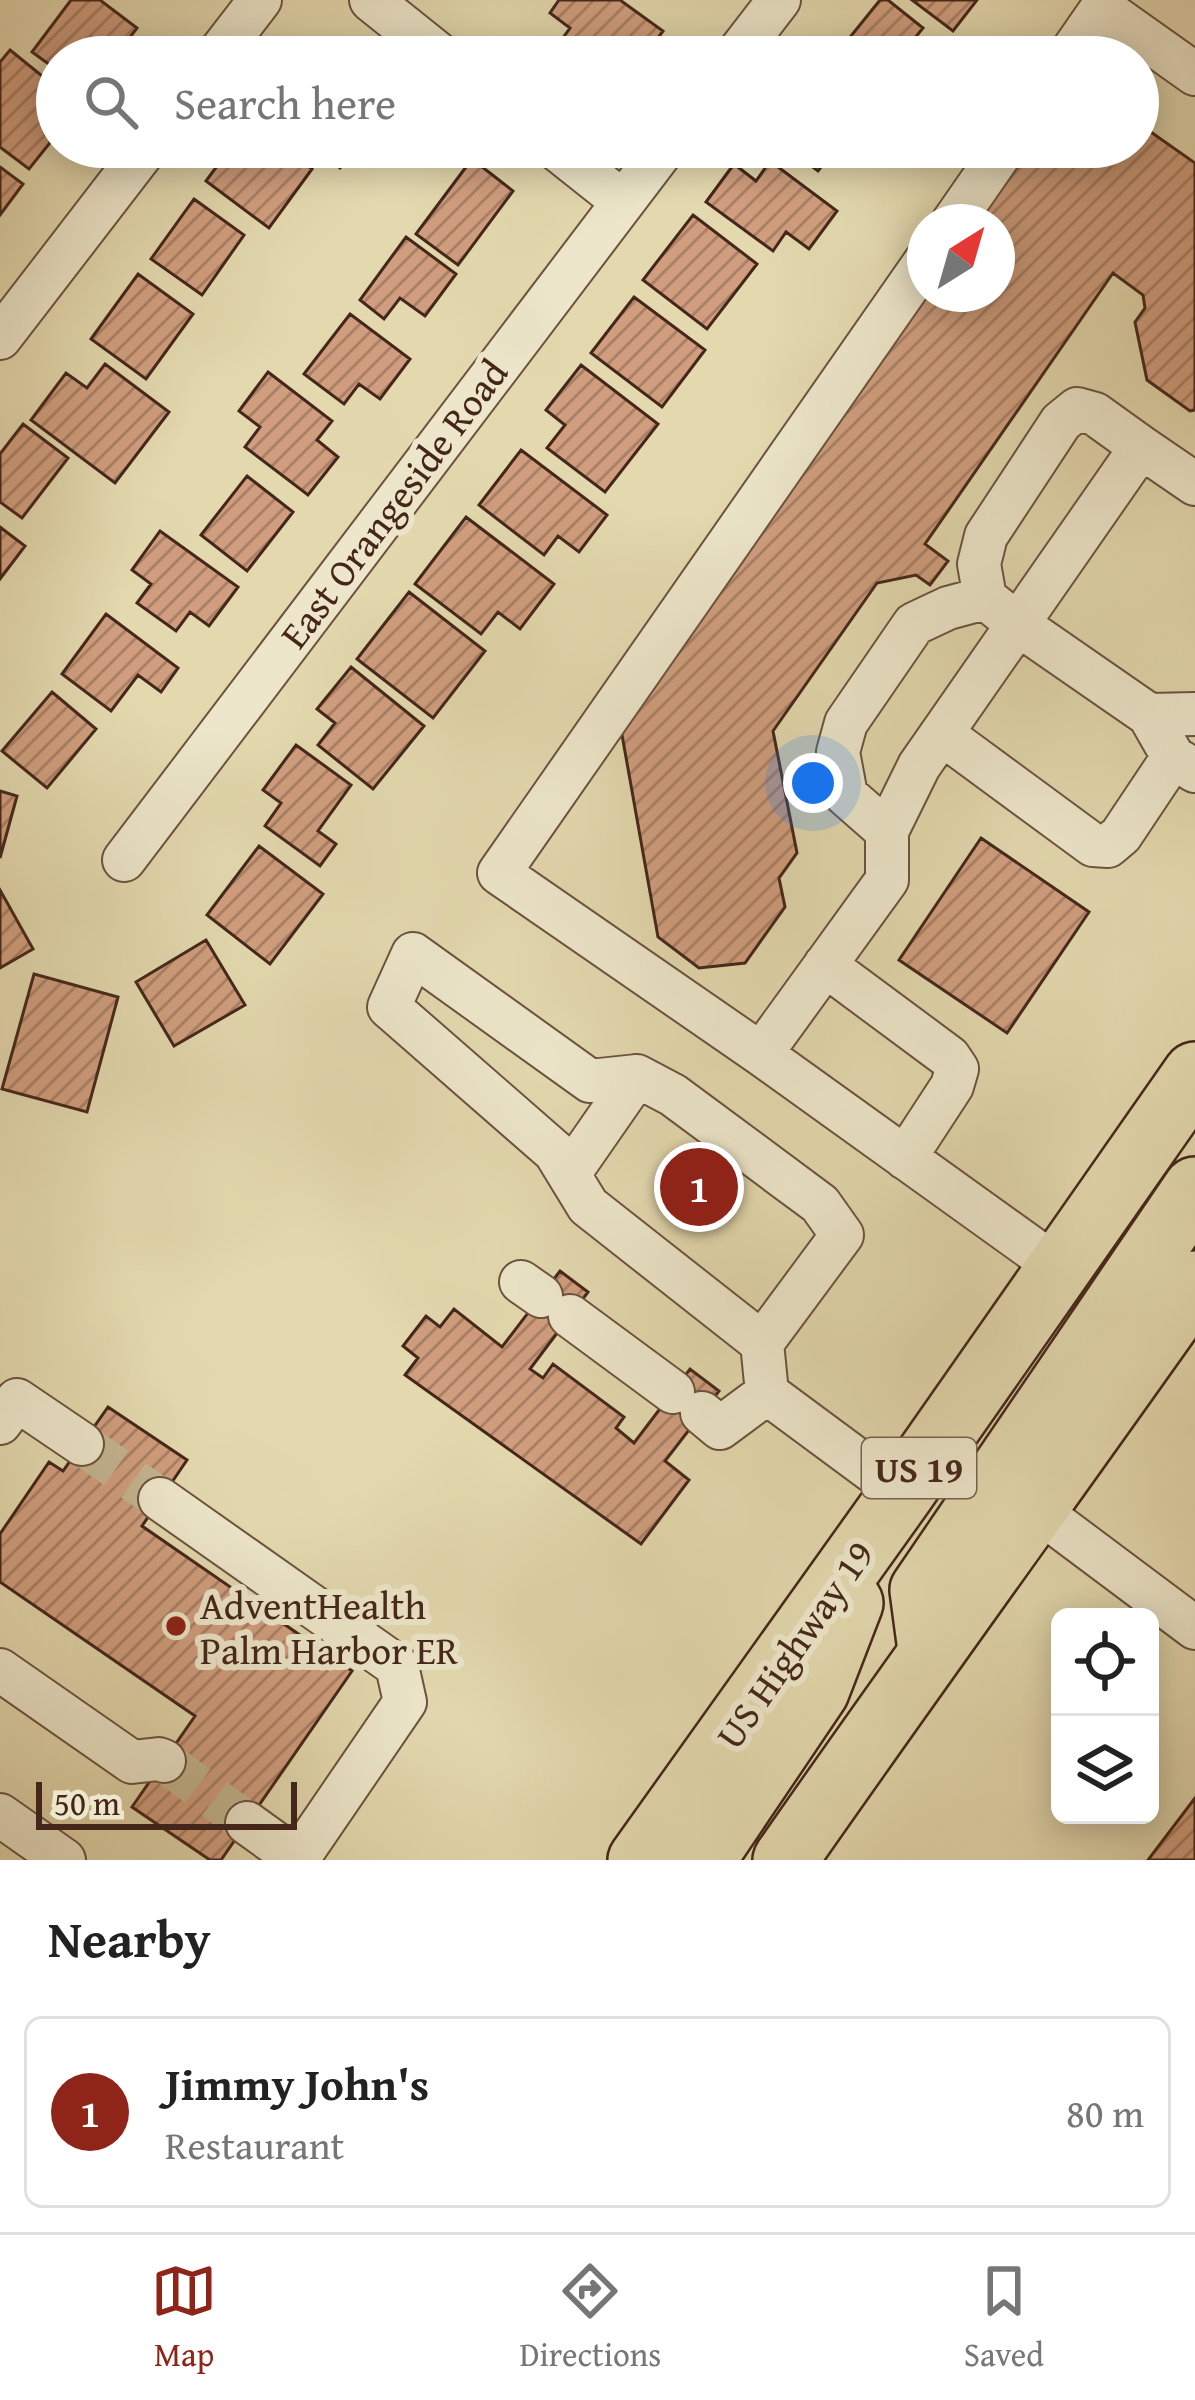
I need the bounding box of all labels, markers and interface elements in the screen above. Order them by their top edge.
search box [36,36,1159,168]
icon: search [78,69,144,135]
text: Search here [174,70,396,135]
north arrow [907,204,1015,312]
street label: East Orangeside Road [265,346,521,660]
your location [783,753,843,813]
pin: 1 [660,1142,738,1232]
road number: US 19 [862,1438,976,1498]
street label: US Highway 19 [701,1528,887,1760]
place label: AdventHealth Palm Harbor ER [200,1576,459,1678]
map controls [1051,1608,1159,1824]
button: locate [1051,1608,1159,1716]
marker: AdventHealth Palm Harbor ER [163,1613,189,1639]
button: layers [1051,1716,1159,1824]
scale bar [36,1776,297,1829]
text: 50 m [54,1779,120,1827]
text: Nearby [48,1901,211,1976]
text: Jimmy John's [165,2051,429,2116]
text: 1 [80,2084,100,2141]
text: 80 m [1066,2084,1144,2141]
text: Restaurant [165,2116,344,2173]
tab: Map [151,2258,217,2378]
tab: Directions [520,2258,661,2378]
tab: Saved [964,2258,1044,2378]

